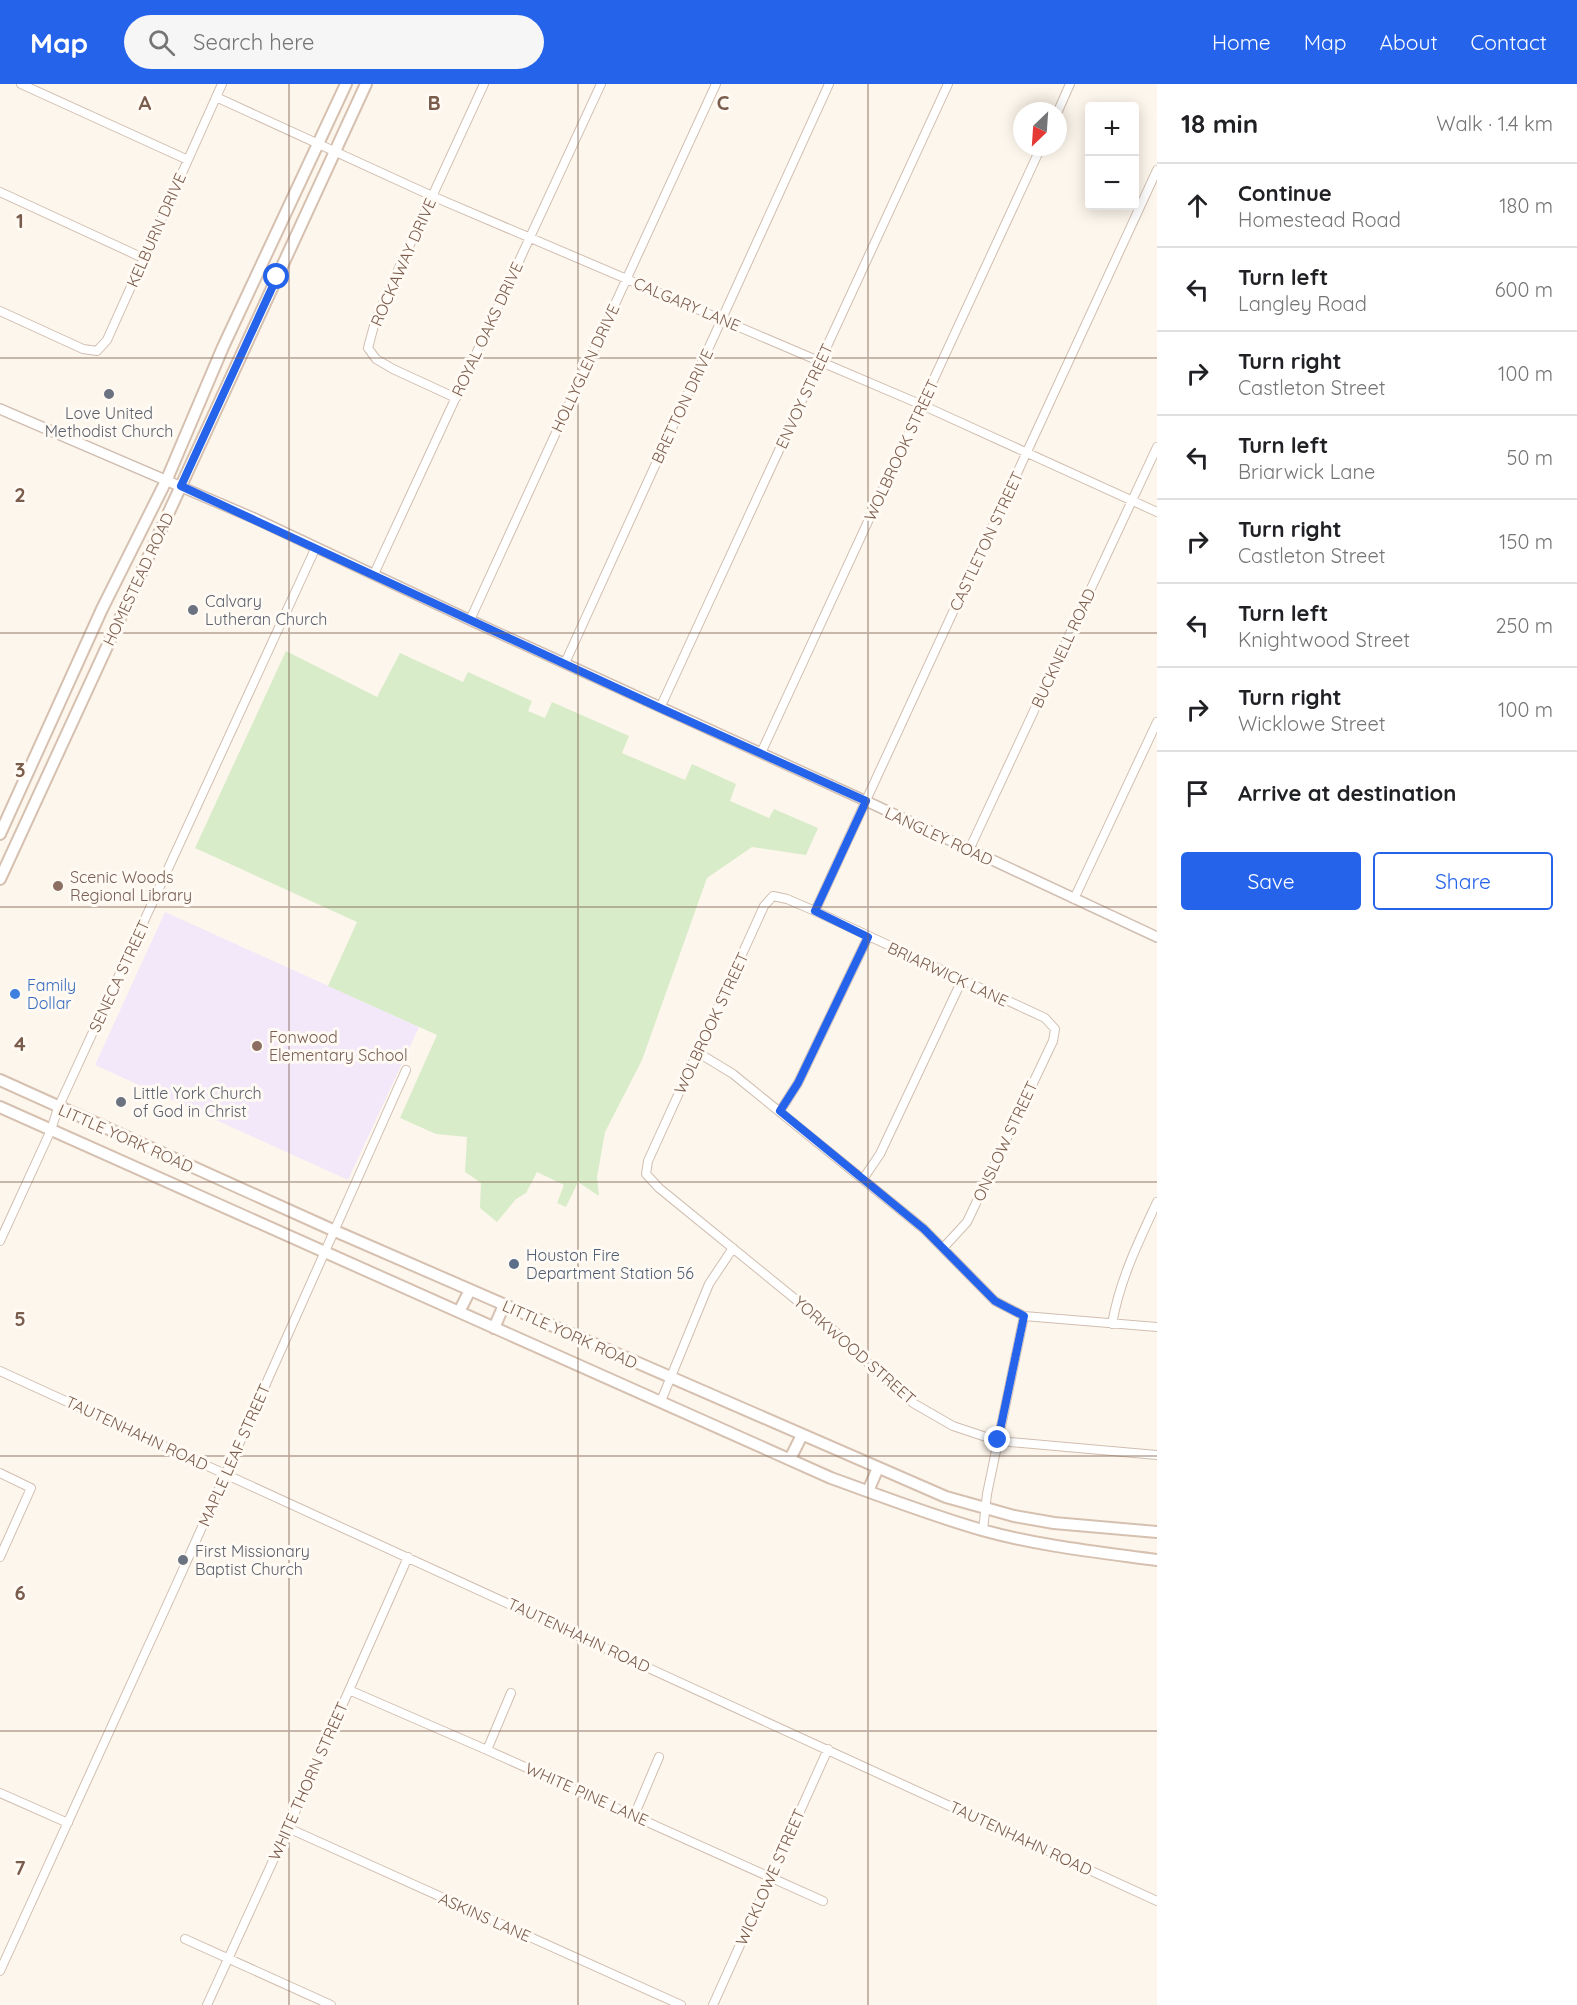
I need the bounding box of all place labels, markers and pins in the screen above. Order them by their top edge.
marker: Love United Methodist Church [102,387,116,401]
place label: Love United Methodist Church [45,403,173,441]
place label: Calvary Lutheran Church [205,591,327,629]
marker: Calvary Lutheran Church [186,603,200,617]
place label: Scenic Woods Regional Library [70,867,192,905]
marker: Scenic Woods Regional Library [51,879,65,893]
place label: Family Dollar [27,975,76,1013]
marker: Family Dollar [8,987,22,1001]
place label: Fonwood Elementary School [269,1027,408,1065]
marker: Fonwood Elementary School [250,1039,264,1053]
place label: Little York Church of God in Christ [133,1083,262,1121]
marker: Little York Church of God in Christ [114,1095,128,1109]
place label: Houston Fire Department Station 56 [526,1245,694,1283]
marker: Houston Fire Department Station 56 [507,1257,521,1271]
place label: First Missionary Baptist Church [195,1541,310,1579]
marker: First Missionary Baptist Church [176,1553,190,1567]

